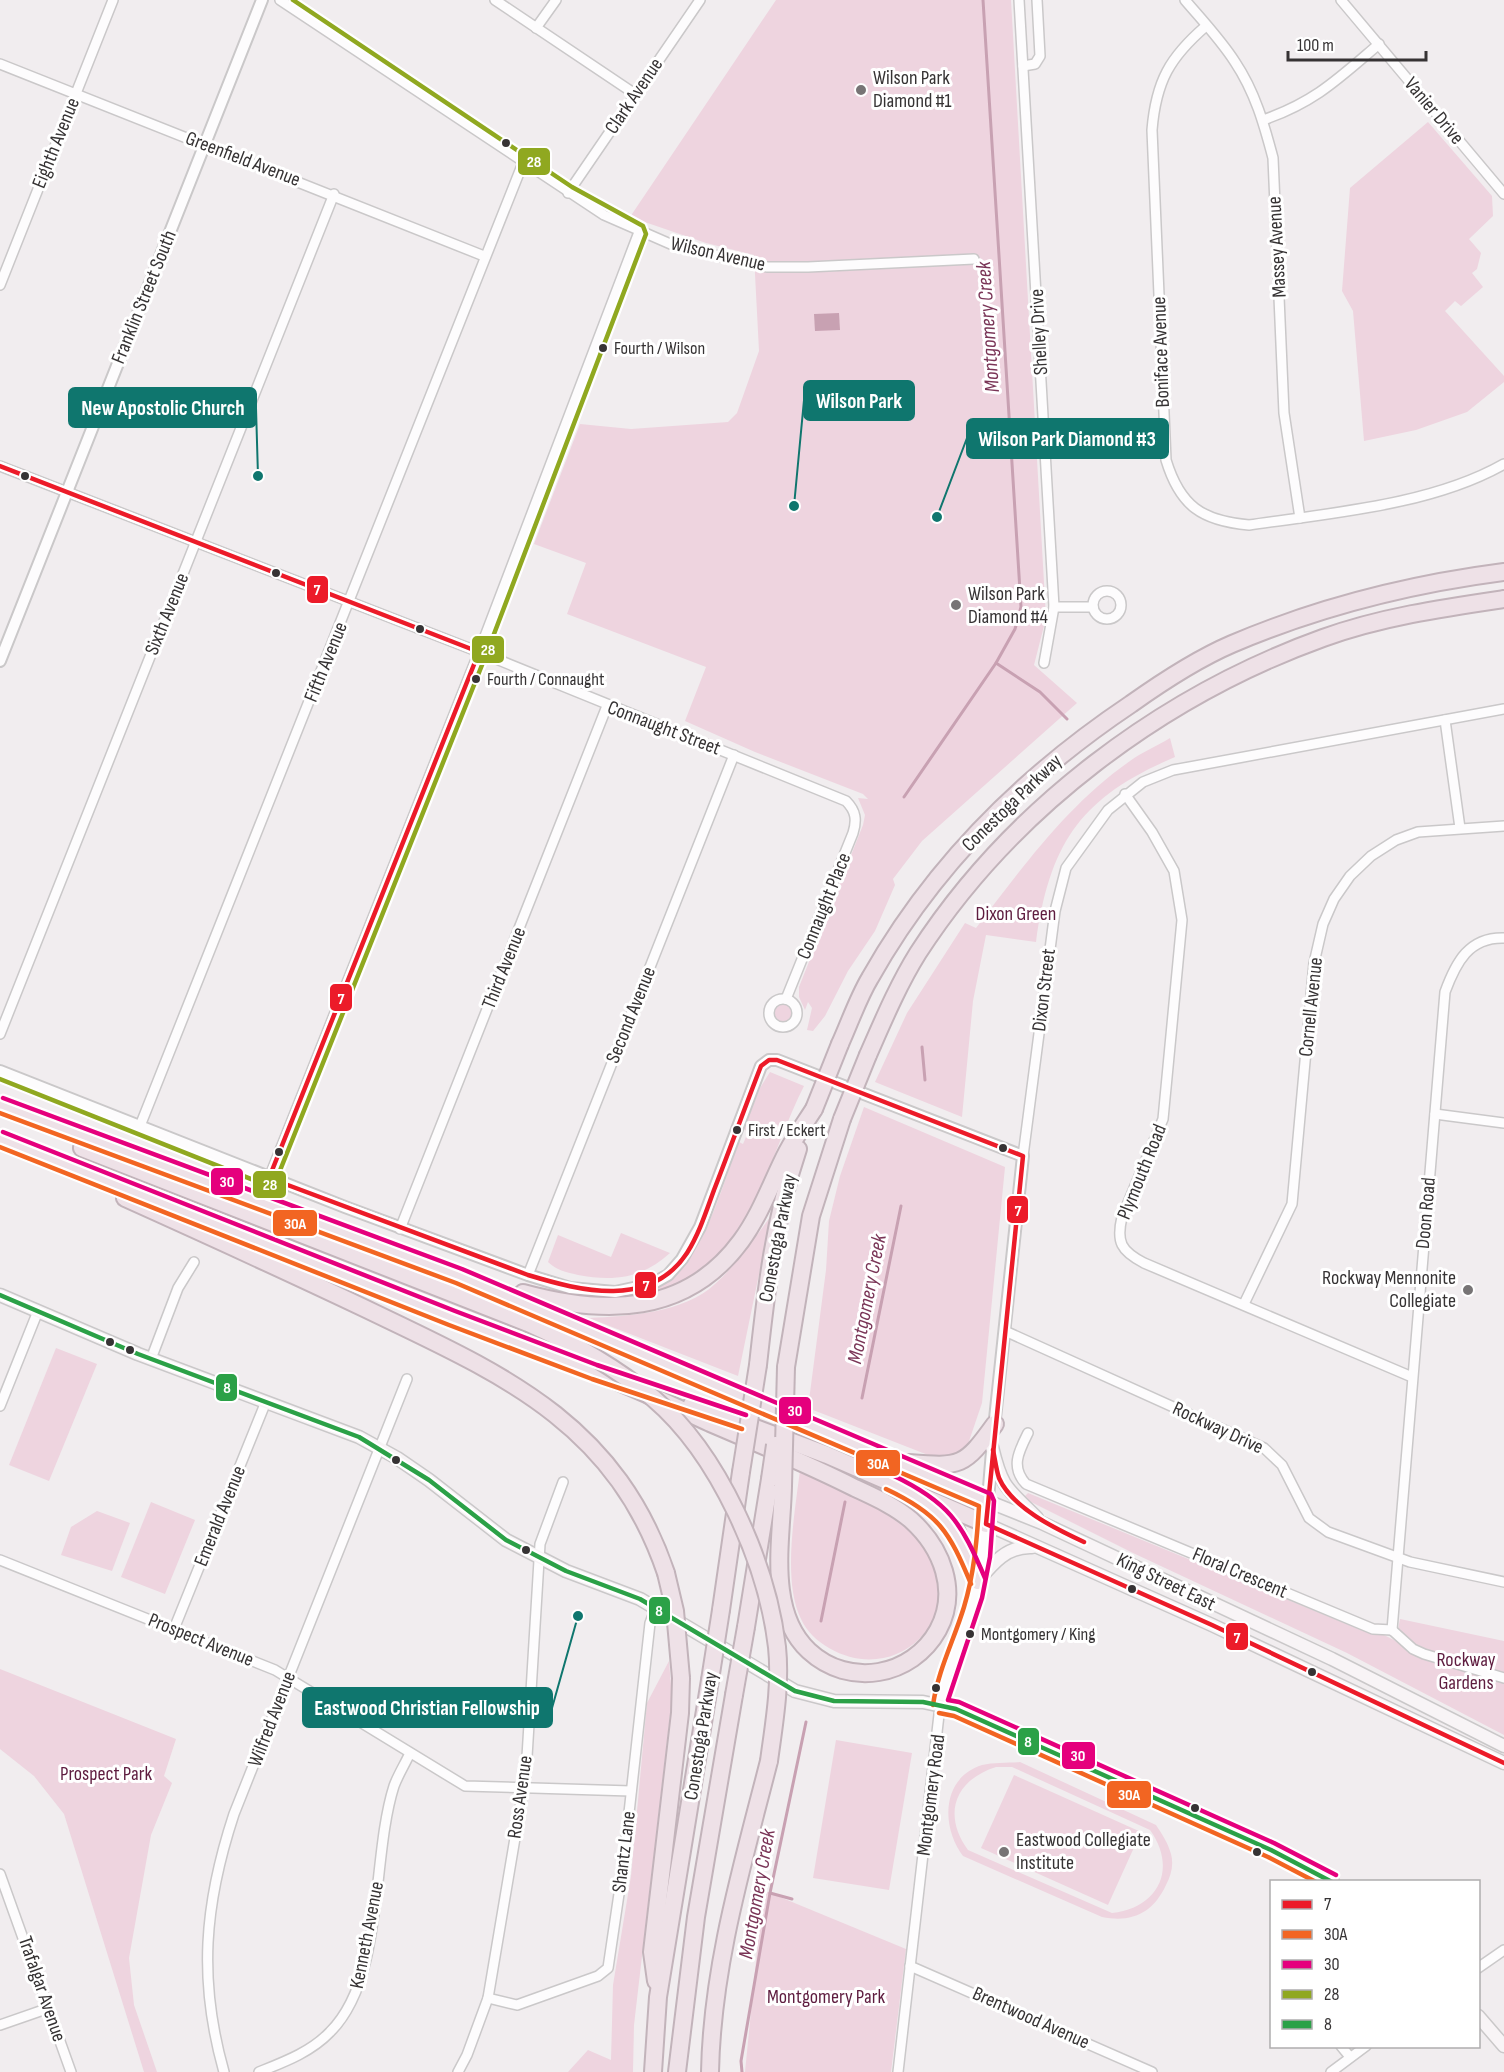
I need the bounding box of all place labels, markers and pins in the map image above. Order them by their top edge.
place label: Wilson Park Diamond #1 [873,66,952,113]
marker: Wilson Park Diamond #1 [854,83,868,97]
unlabelled marker [500,137,512,149]
place label: Fourth / Wilson [614,338,705,359]
marker: Fourth / Wilson [597,342,609,354]
callout: Wilson Park [804,381,914,420]
callout: New Apostolic Church [69,388,256,427]
callout: Wilson Park Diamond #3 [967,419,1168,458]
unlabelled marker [19,470,31,482]
unlabelled marker [270,567,282,579]
place label: Wilson Park Diamond #4 [968,582,1048,629]
marker: Wilson Park Diamond #4 [949,598,963,612]
unlabelled marker [414,623,426,635]
place label: Fourth / Connaught [487,669,605,690]
marker: Fourth / Connaught [470,673,482,685]
place label: First / Eckert [748,1120,826,1141]
marker: First / Eckert [731,1124,743,1136]
unlabelled marker [997,1142,1009,1154]
unlabelled marker [273,1146,285,1158]
place label: Rockway Mennonite Collegiate [1322,1266,1456,1313]
marker: Rockway Mennonite Collegiate [1461,1283,1475,1297]
unlabelled marker [104,1336,116,1348]
unlabelled marker [124,1344,136,1356]
unlabelled marker [390,1454,402,1466]
unlabelled marker [520,1544,532,1556]
unlabelled marker [1126,1583,1138,1595]
place label: Montgomery / King [981,1624,1096,1645]
marker: Montgomery / King [964,1628,976,1640]
unlabelled marker [1306,1666,1318,1678]
unlabelled marker [930,1682,942,1694]
callout: Eastwood Christian Fellowship [303,1688,552,1727]
unlabelled marker [1189,1802,1201,1814]
place label: Eastwood Collegiate Institute [1016,1828,1151,1875]
marker: Eastwood Collegiate Institute [997,1845,1011,1859]
unlabelled marker [1251,1846,1263,1858]

